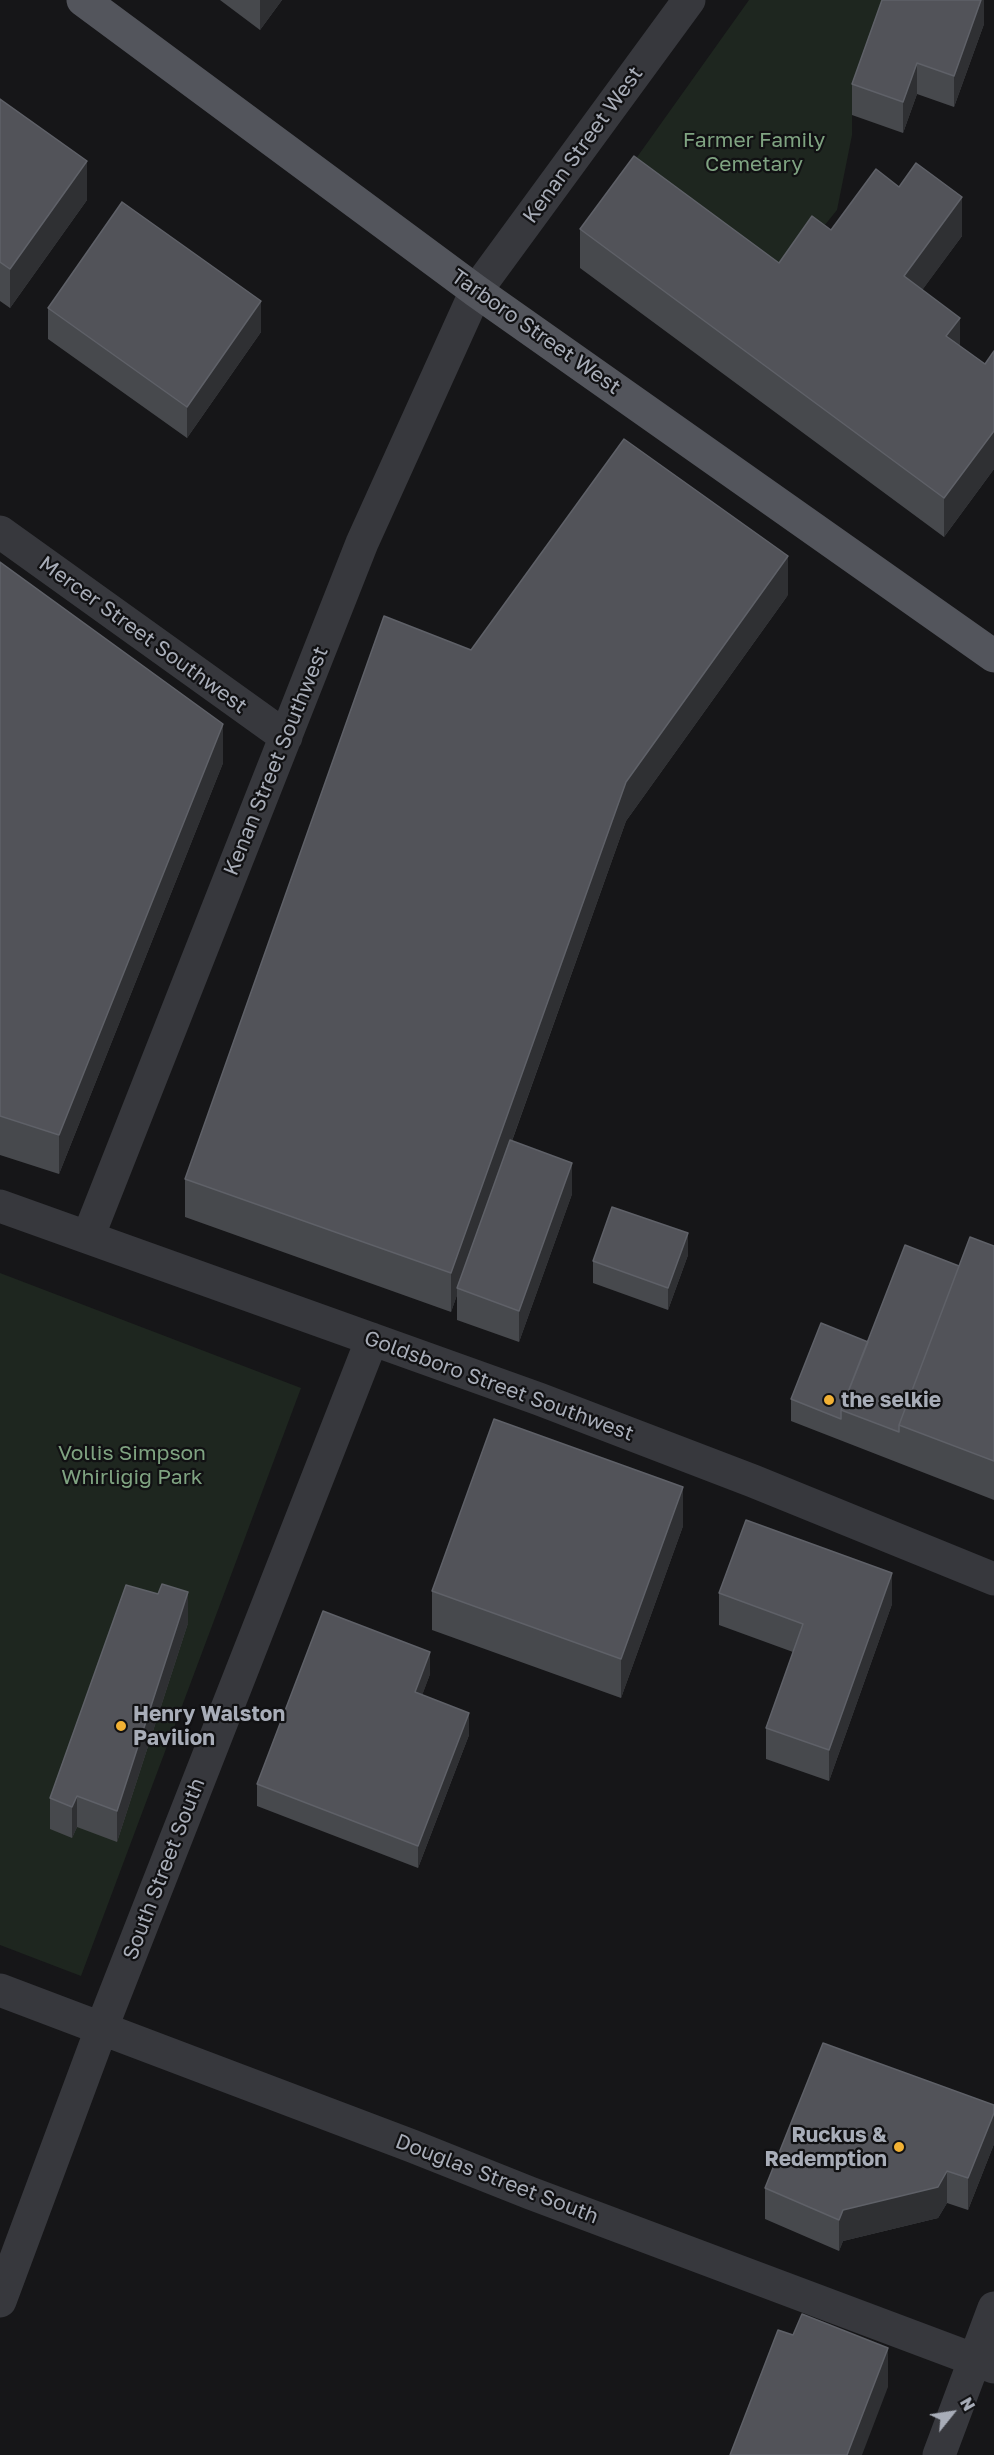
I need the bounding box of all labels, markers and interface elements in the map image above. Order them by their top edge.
street label: Kenan Street West [518,62,648,228]
park label: Farmer Family Cemetary [683,127,825,177]
street label: Tarboro Street West [446,264,626,400]
street label: Mercer Street Southwest [34,551,252,719]
street label: Kenan Street Southwest [218,643,334,879]
street label: Goldsboro Street Southwest [361,1325,637,1447]
place label: the selkie [841,1387,941,1413]
marker: the selkie [822,1393,836,1407]
park label: Vollis Simpson Whirligig Park [58,1440,206,1490]
place label: Henry Walston Pavilion [133,1701,285,1751]
marker: Henry Walston Pavilion [114,1719,128,1733]
street label: South Street South [118,1774,210,1964]
place label: Ruckus & Redemption [764,2122,887,2172]
street label: Douglas Street South [392,2129,602,2229]
marker: Ruckus & Redemption [892,2140,906,2154]
north arrow [922,2383,982,2443]
text: N [956,2394,979,2414]

